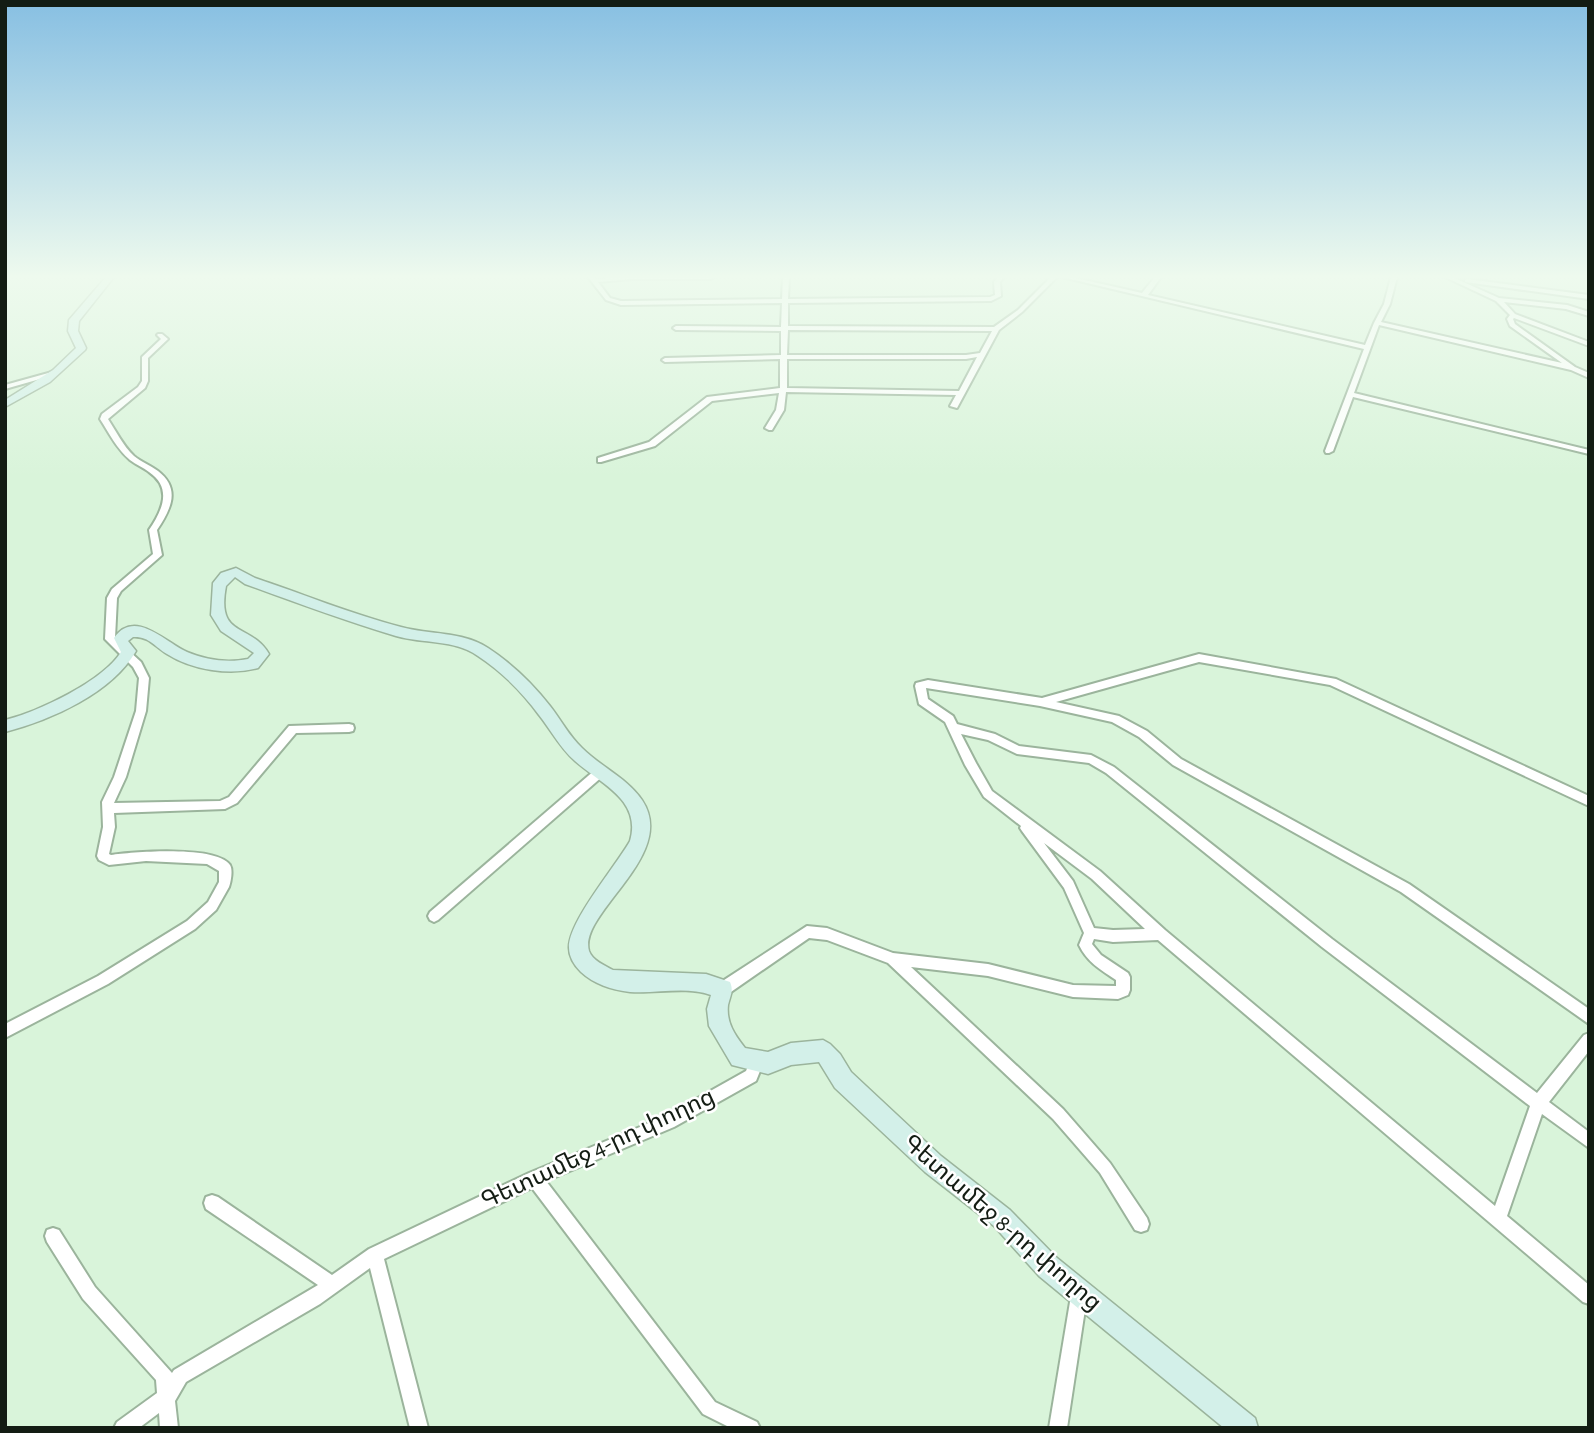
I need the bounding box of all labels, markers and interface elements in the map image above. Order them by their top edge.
street label: Գետամեջ 4-րդ փողոց [478,1084,719,1215]
street label: Գետամեջ 8-րդ փողոց [898,1131,1106,1316]

